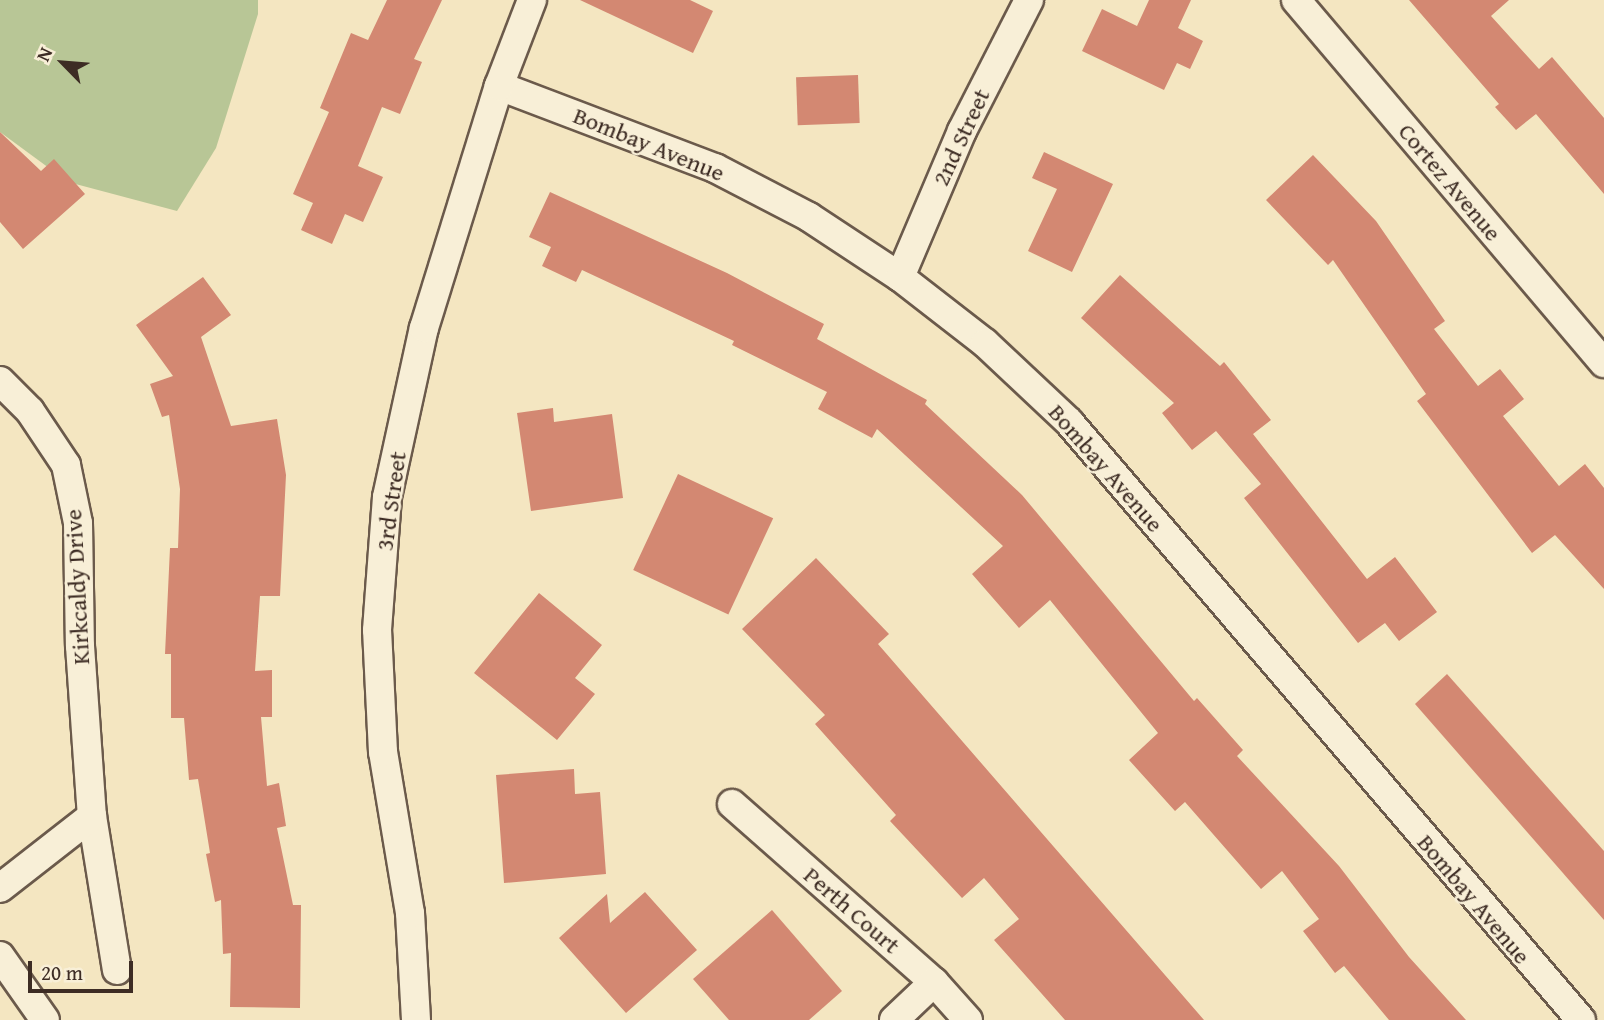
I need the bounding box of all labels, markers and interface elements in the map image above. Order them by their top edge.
north arrow [28,28,98,98]
text: N [29,42,59,66]
street label: 2nd Street [926,84,996,190]
street label: Bombay Avenue [569,101,729,187]
street label: Cortez Avenue [1393,117,1507,247]
street label: Bombay Avenue [1043,398,1169,538]
street label: 3rd Street [370,449,412,553]
street label: Kirkcaldy Drive [59,509,95,665]
street label: Bombay Avenue [1411,828,1537,970]
street label: Perth Court [798,860,906,960]
scale bar [32,946,136,990]
text: 20 m [41,957,83,988]

